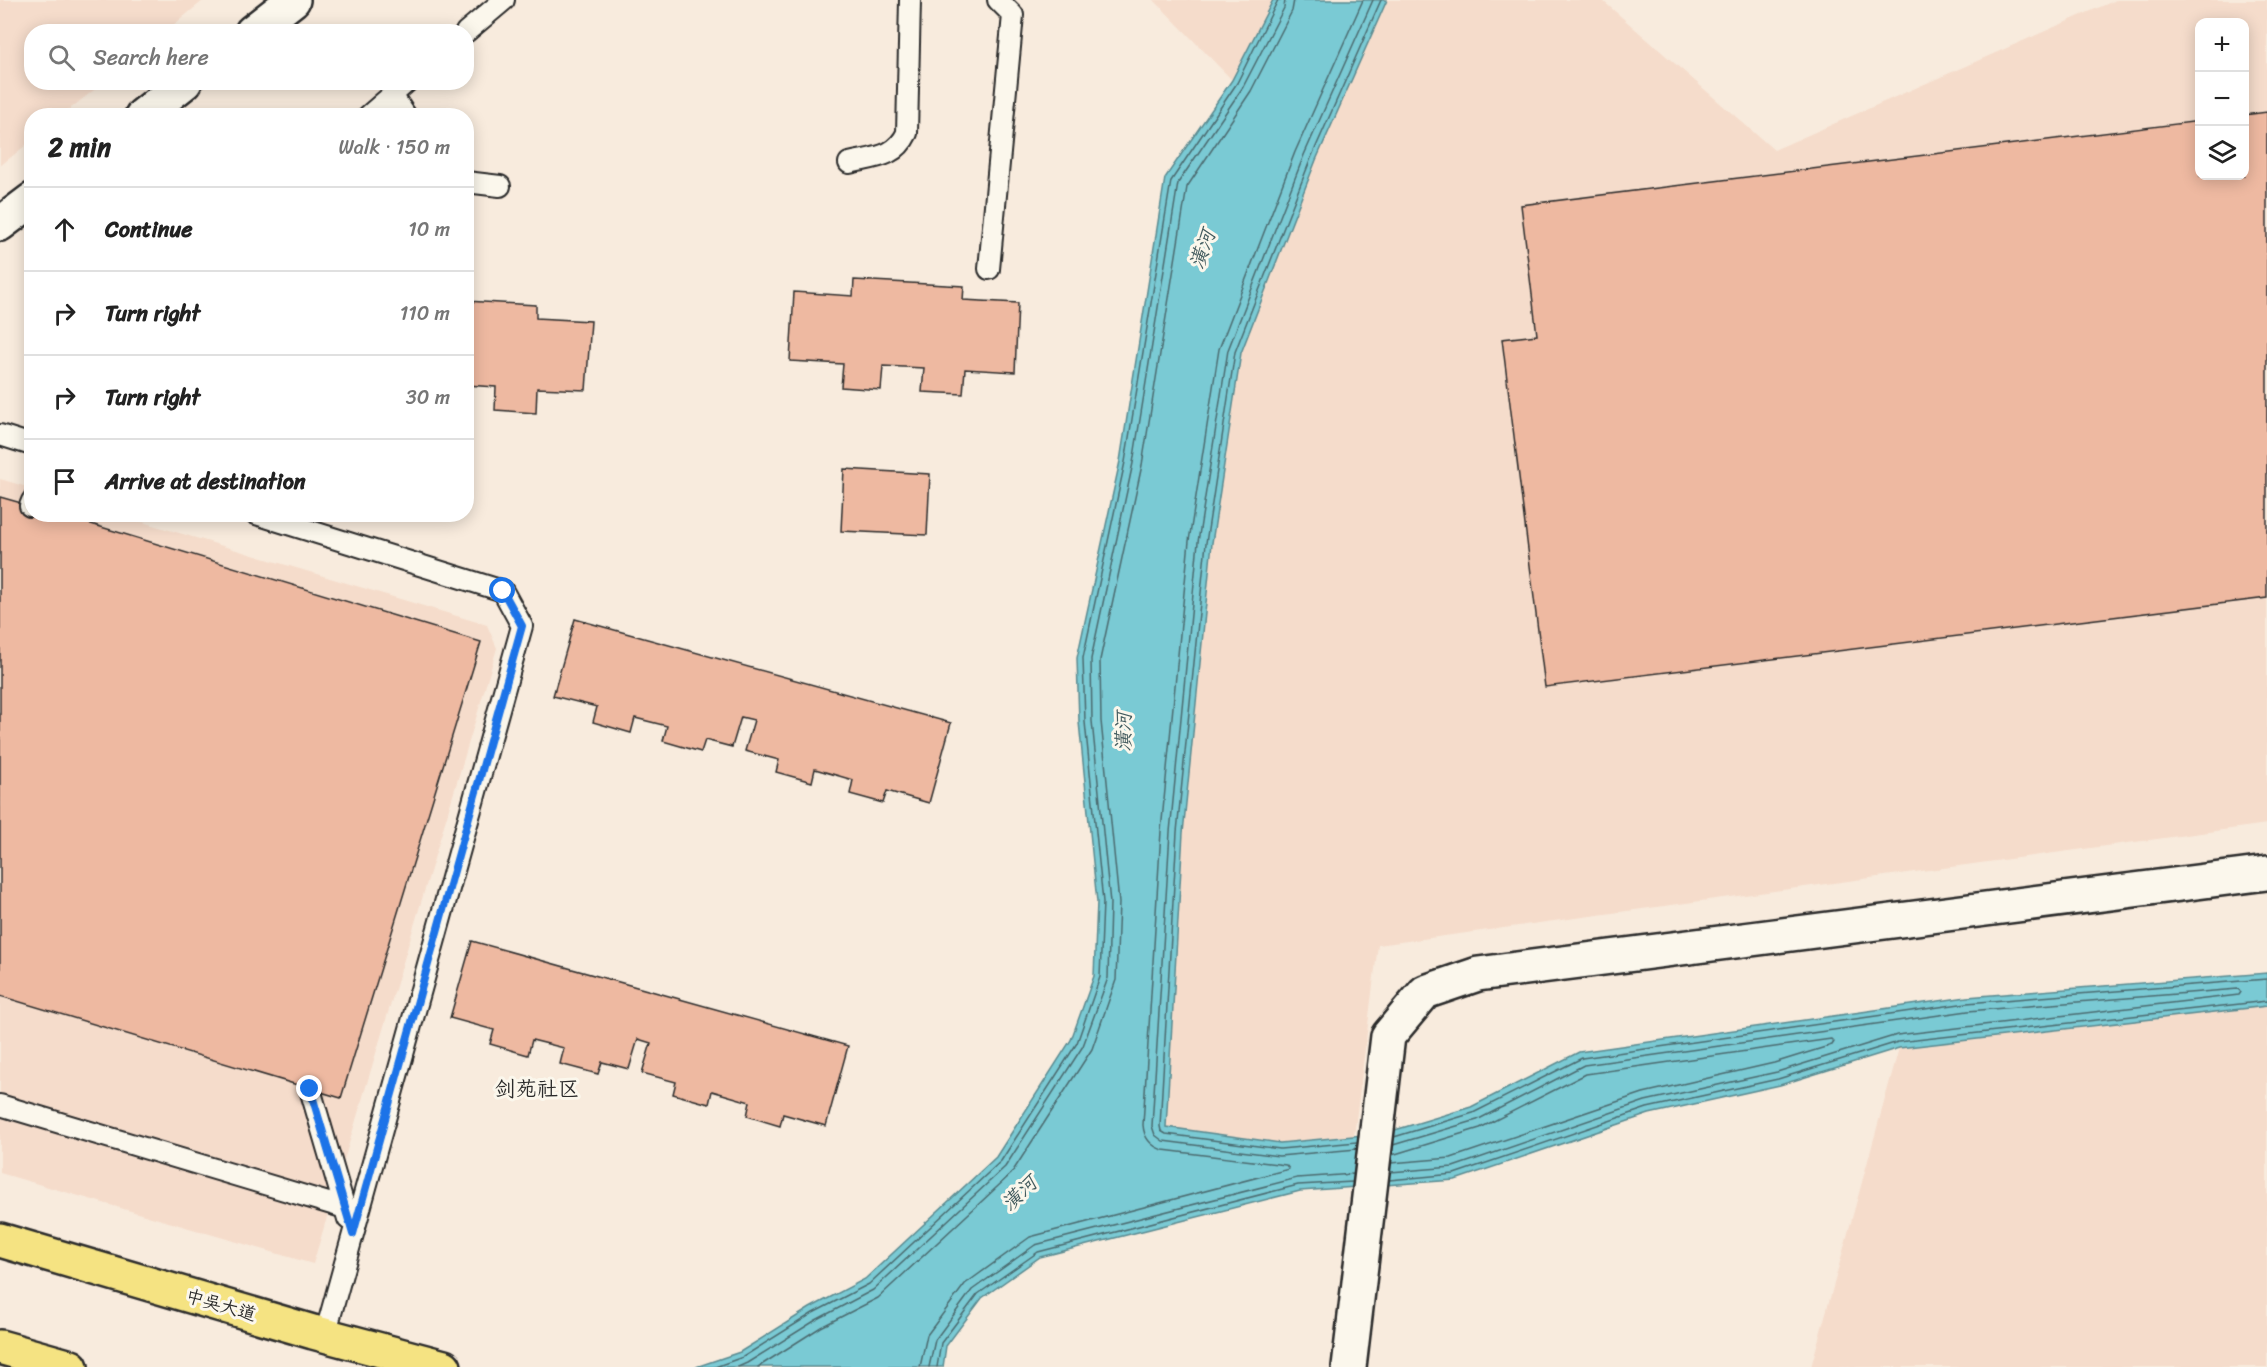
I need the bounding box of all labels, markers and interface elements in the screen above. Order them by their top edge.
map controls [2195,18,2249,180]
button: + [2195,18,2249,72]
search box [24,24,474,90]
text: Search here [93,38,209,77]
icon: search [45,41,78,74]
button: − [2195,72,2249,126]
text: 2 min [48,124,111,170]
button: layers [2195,126,2249,180]
text: Walk · 150 m [338,130,450,165]
text: Continue [105,210,193,249]
text: 10 m [408,212,450,247]
icon: ahead [48,213,81,246]
water label: 潢河 [1179,222,1227,274]
text: Turn right [105,294,200,333]
text: 110 m [400,296,450,331]
icon: right [48,297,81,330]
text: Turn right [105,378,200,417]
text: 30 m [406,380,450,415]
icon: right [48,381,81,414]
text: Arrive at destination [105,462,306,501]
icon: arrive [48,465,81,498]
route start [489,577,515,603]
water label: 潢河 [1106,709,1141,752]
district label: 剑苑社区 [495,1070,579,1108]
route end [296,1075,322,1101]
water label: 潢河 [993,1165,1048,1220]
street label: 中吴大道 [182,1280,260,1330]

